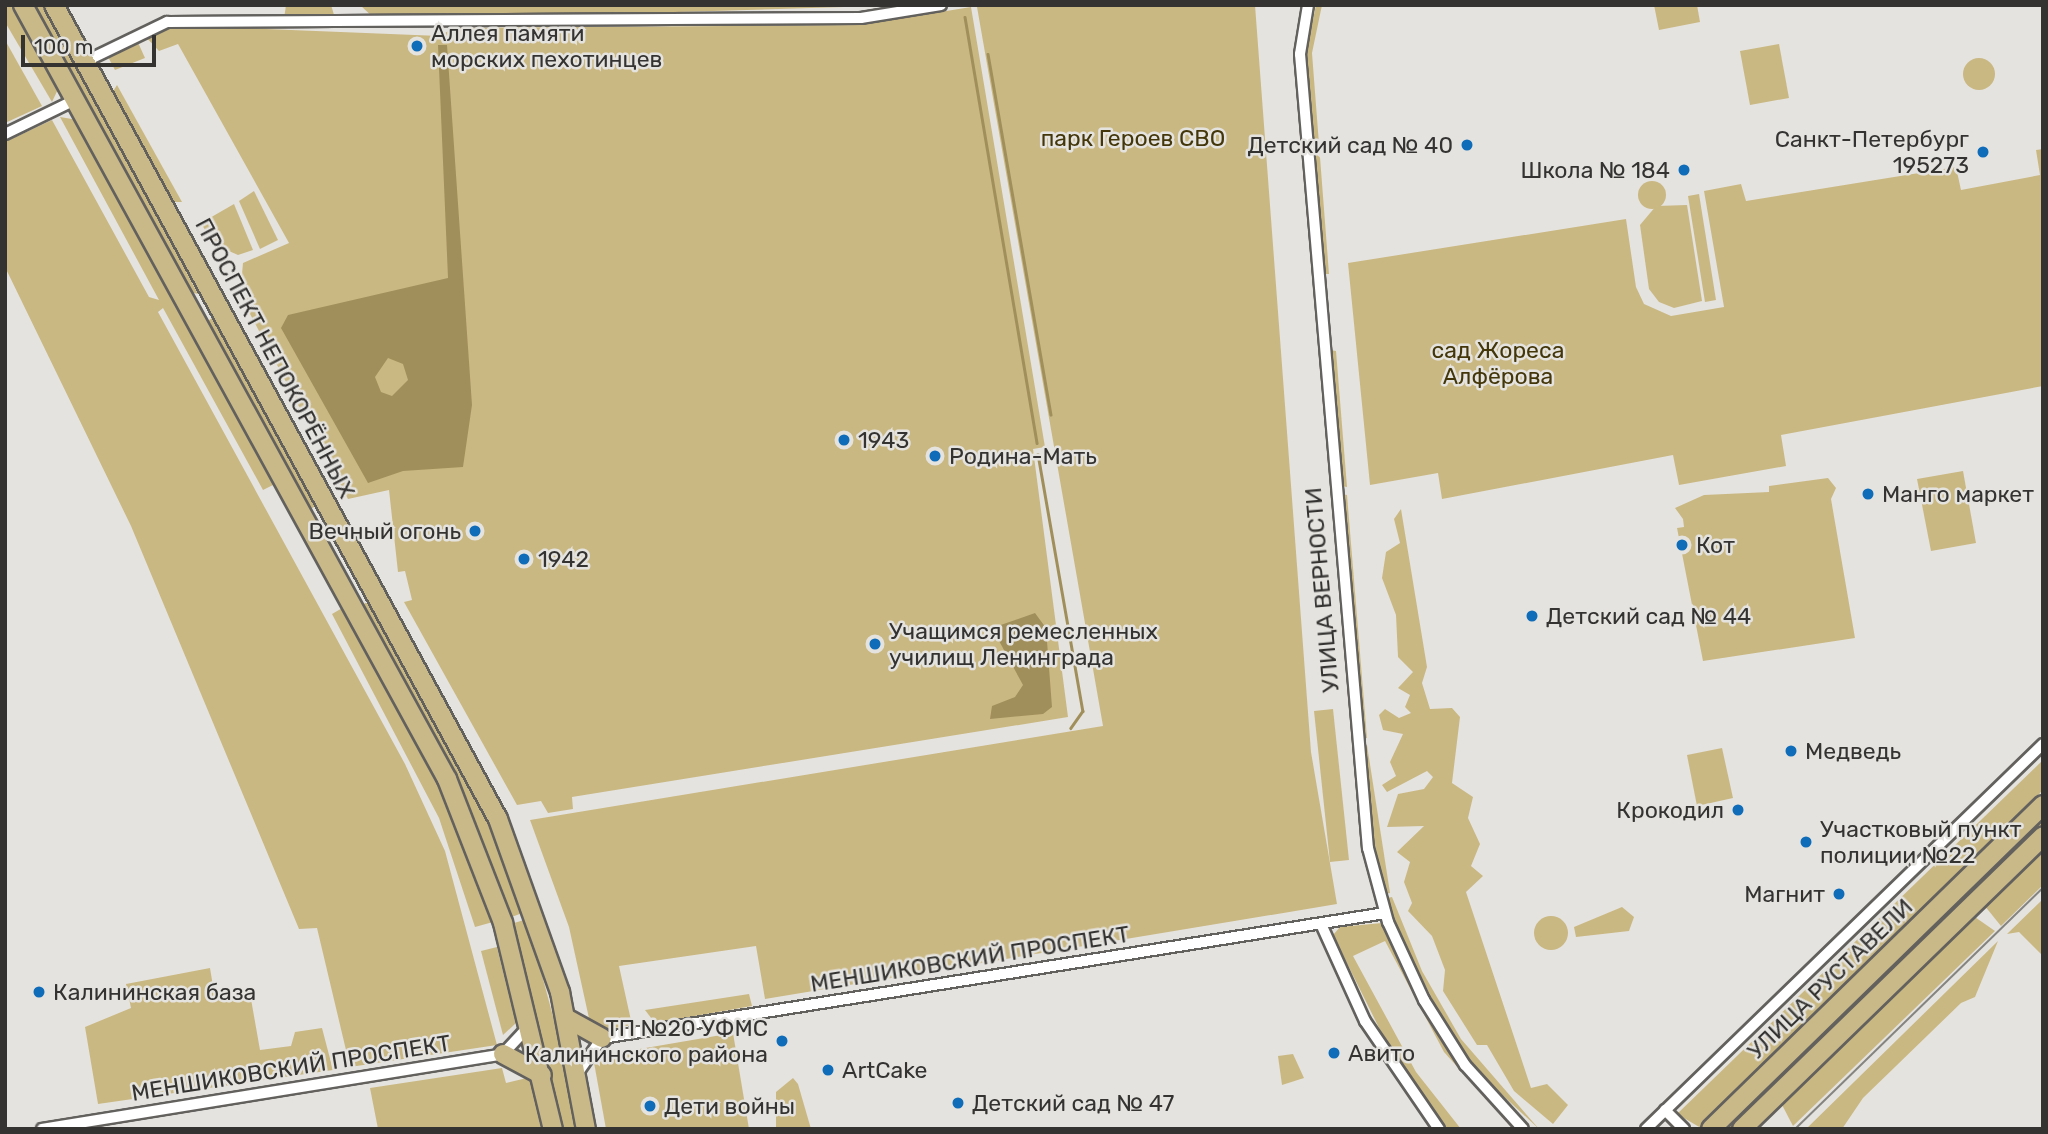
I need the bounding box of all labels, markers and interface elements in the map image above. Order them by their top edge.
place label: Аллея памяти морских пехотинцев [431,19,663,73]
scale bar [24,21,159,65]
text: 100 m [34,34,93,59]
marker: Аллея памяти морских пехотинцев [409,38,425,54]
park label: парк Героев СВО [1041,124,1225,152]
place label: Санкт-Петербург 195273 [1775,125,1969,179]
place label: Детский сад № 40 [1247,131,1453,159]
marker: Детский сад № 40 [1459,137,1475,153]
marker: Санкт-Петербург 195273 [1975,144,1991,160]
place label: Школа № 184 [1521,156,1670,184]
marker: Школа № 184 [1676,162,1692,178]
street label: ПРОСПЕКТ НЕПОКОРЁННЫХ [189,213,361,503]
park label: сад Жореса Алфёрова [1432,336,1564,390]
place label: 1943 [858,426,909,454]
marker: 1943 [836,432,852,448]
place label: Родина-Мать [949,442,1097,470]
marker: Родина-Мать [927,448,943,464]
place label: Манго маркет [1882,480,2034,508]
street label: УЛИЦА ВЕРНОСТИ [1299,486,1345,694]
marker: Манго маркет [1860,486,1876,502]
place label: Вечный огонь [309,517,461,545]
marker: Вечный огонь [467,523,483,539]
place label: Кот [1696,531,1735,559]
marker: Кот [1674,537,1690,553]
place label: 1942 [538,545,589,573]
marker: 1942 [516,551,532,567]
place label: Детский сад № 44 [1546,602,1751,630]
marker: Детский сад № 44 [1524,608,1540,624]
place label: Учащимся ремесленных училищ Ленинграда [889,617,1158,671]
marker: Учащимся ремесленных училищ Ленинграда [867,636,883,652]
place label: Медведь [1805,737,1901,765]
marker: Медведь [1783,743,1799,759]
place label: Крокодил [1616,796,1724,824]
marker: Крокодил [1730,802,1746,818]
place label: Участковый пункт полиции №22 [1820,815,2022,869]
marker: Участковый пункт полиции №22 [1798,834,1814,850]
place label: Магнит [1744,880,1825,908]
marker: Магнит [1831,886,1847,902]
street label: УЛИЦА РУСТАВЕЛИ [1742,893,1918,1065]
street label: МЕНШИКОВСКИЙ ПРОСПЕКТ [808,920,1132,998]
place label: Калининская база [53,978,256,1006]
marker: Калининская база [31,984,47,1000]
place label: ТП №20 УФМС Калининского района [525,1014,768,1068]
street label: МЕНШИКОВСКИЙ ПРОСПЕКТ [129,1029,453,1107]
marker: ТП №20 УФМС Калининского района [774,1033,790,1049]
place label: Авито [1348,1039,1415,1067]
marker: Авито [1326,1045,1342,1061]
place label: ArtCake [842,1056,927,1084]
marker: ArtCake [820,1062,836,1078]
place label: Детский сад № 47 [972,1089,1174,1117]
place label: Дети войны [664,1092,795,1120]
marker: Детский сад № 47 [950,1095,966,1111]
marker: Дети войны [642,1098,658,1114]

